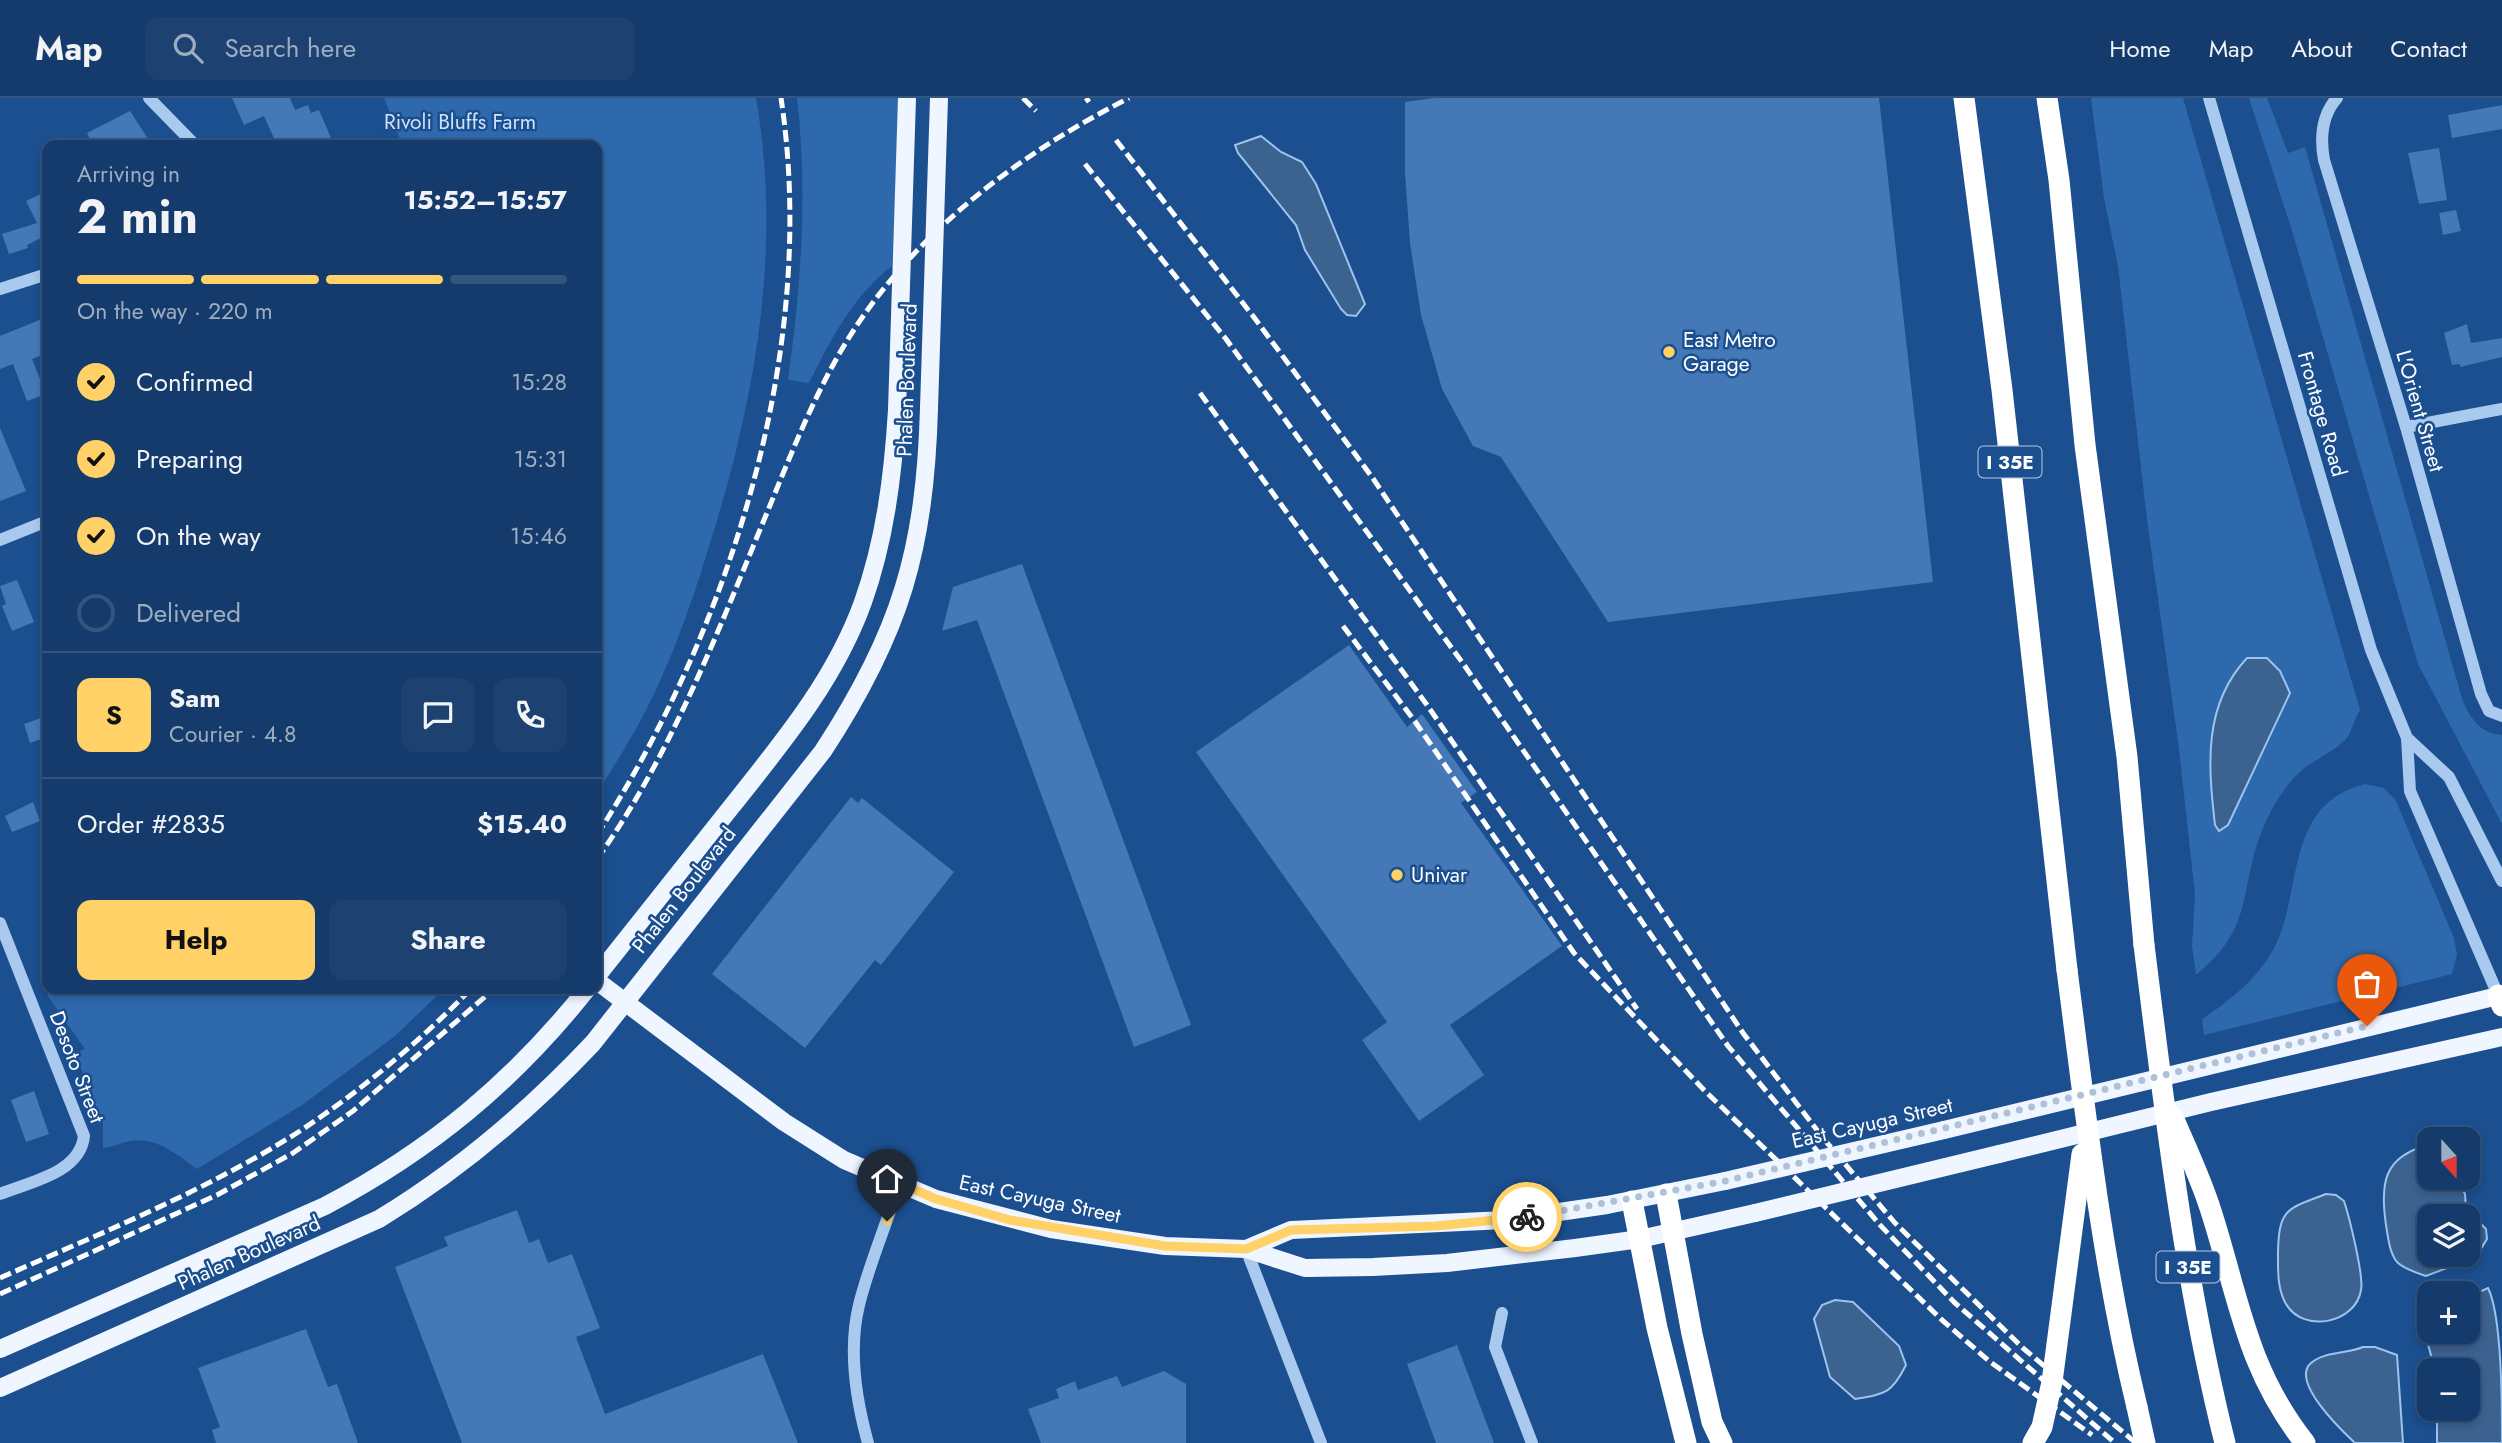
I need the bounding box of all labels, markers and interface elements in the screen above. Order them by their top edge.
search box [145,17,635,80]
text: Map [35,25,103,72]
icon: search [169,29,207,67]
text: Search here [225,29,356,67]
text: Home [2109,31,2171,66]
text: Map [2209,31,2253,66]
text: About [2291,31,2352,66]
text: Contact [2390,31,2467,66]
park label: Rivoli Bluffs Farm [384,107,536,137]
text: Arriving in [77,157,180,191]
text: 15:52–15:57 [404,181,567,219]
text: 2 min [77,184,198,250]
text: On the way · 220 m [77,294,273,328]
street label: Phalen Boulevard [889,303,925,457]
place label: East Metro Garage [1683,325,1776,379]
marker: East Metro Garage [1661,344,1677,360]
street label: L'Orient Street [2388,347,2452,475]
street label: Frontage Road [2290,348,2354,480]
icon: check [77,363,115,401]
text: Confirmed [136,363,253,401]
text: 15:28 [511,365,567,399]
icon: check [77,440,115,478]
text: Preparing [136,440,243,478]
text: 15:31 [514,442,567,476]
road number: I 35E [1979,446,2042,478]
icon: check [77,517,115,555]
text: On the way [136,517,261,555]
text: 15:46 [510,519,567,553]
text: Delivered [136,594,241,632]
button: chat [401,678,475,752]
button: phone [493,678,567,752]
text: Sam [169,679,221,717]
text: S [106,696,122,734]
text: Courier · 4.8 [169,717,297,751]
text: Order #2835 [77,805,225,843]
text: $15.40 [477,805,567,843]
street label: Phalen Boulevard [625,820,743,960]
place label: Univar [1411,860,1468,890]
marker: Univar [1389,867,1405,883]
button: Help [77,900,315,980]
button: Share [329,900,567,980]
pin [2337,954,2397,1026]
icon: bag [2348,965,2386,1003]
street label: Desoto Street [42,1007,112,1127]
street label: East Cayuga Street [1788,1090,1956,1156]
north arrow [2417,1127,2480,1190]
map controls [2417,1127,2480,1421]
pin [857,1149,917,1221]
icon: home [868,1160,906,1198]
street label: East Cayuga Street [956,1167,1124,1231]
courier [1492,1182,1562,1252]
icon: bike [1508,1198,1546,1236]
button: layers [2417,1204,2480,1267]
street label: Phalen Boulevard [173,1208,325,1298]
road number: I 35E [2156,1252,2220,1282]
button: + [2417,1281,2480,1344]
button: − [2417,1358,2480,1421]

